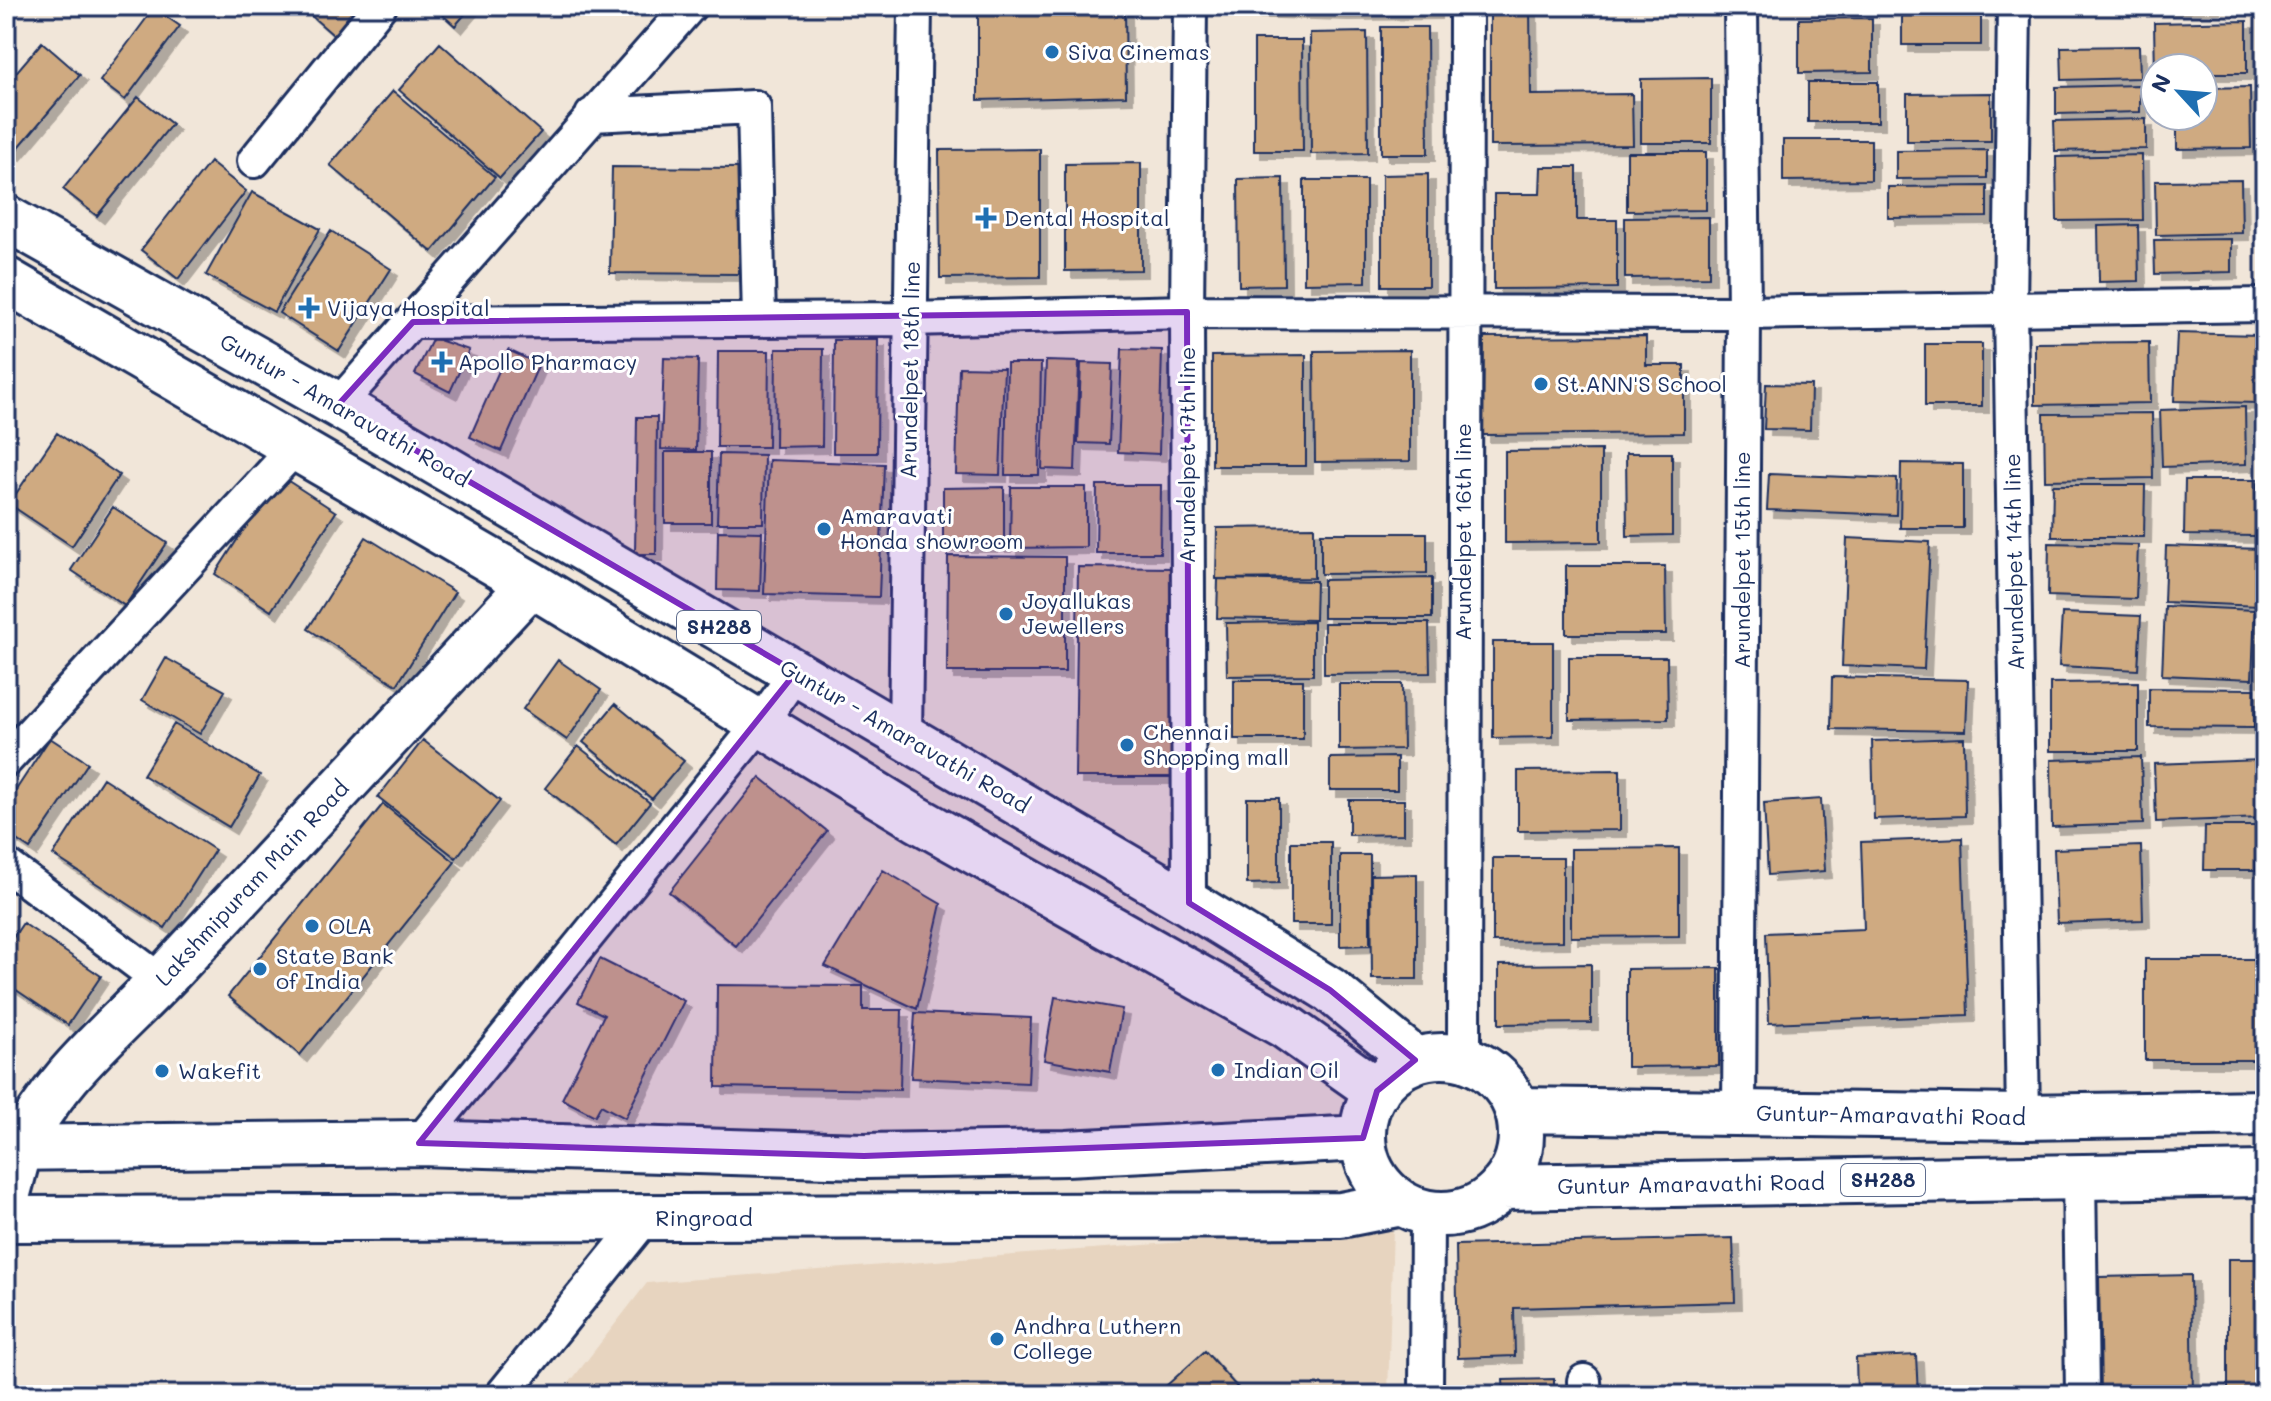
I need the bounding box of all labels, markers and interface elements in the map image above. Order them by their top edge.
place label: Siva Cinemas [1068,37,1210,66]
marker: Siva Cinemas [1043,43,1061,61]
north arrow [2139,52,2219,132]
text: N [2144,69,2177,97]
place label: Dental Hospital [1004,203,1170,232]
marker: Dental Hospital [975,207,997,229]
street label: Arundelpet 18th line [893,261,926,479]
place label: Vijaya Hospital [327,293,490,322]
marker: Vijaya Hospital [298,297,320,319]
street label: Guntur - Amaravathi Road [215,326,475,493]
place label: Apollo Pharmacy [458,347,637,376]
street label: Arundelpet 17th line [1172,347,1201,563]
marker: Apollo Pharmacy [433,353,451,371]
place label: St.ANN'S School [1557,369,1727,398]
marker: St.ANN'S School [1532,375,1550,393]
street label: Arundelpet 16th line [1448,423,1477,641]
street label: Arundelpet 15th line [1727,451,1756,669]
street label: Arundelpet 14th line [1997,453,2030,671]
place label: Amaravati Honda showroom [840,501,1024,555]
marker: Amaravati Honda showroom [815,520,833,538]
place label: Joyallukas Jewellers [1022,586,1131,640]
marker: Joyallukas Jewellers [997,605,1015,623]
road number: SH288 [677,611,761,643]
street label: Guntur - Amaravathi Road [775,652,1035,819]
place label: Chennai Shopping mall [1143,717,1289,771]
marker: Chennai Shopping mall [1118,736,1136,754]
street label: Lakshmipuram Main Road [149,774,355,992]
place label: OLA [328,911,372,940]
marker: OLA [303,917,321,935]
place label: State Bank of India [276,941,393,995]
marker: State Bank of India [251,960,269,978]
place label: Indian Oil [1234,1055,1339,1084]
place label: Wakefit [178,1056,261,1085]
marker: Indian Oil [1209,1061,1227,1079]
marker: Wakefit [153,1062,171,1080]
street label: Guntur-Amaravathi Road [1756,1098,2026,1131]
road number: SH288 [1841,1164,1925,1196]
street label: Guntur Amaravathi Road [1557,1167,1825,1200]
street label: Ringroad [655,1203,753,1232]
place label: Andhra Luthern College [1013,1311,1181,1365]
marker: Andhra Luthern College [988,1330,1006,1348]

